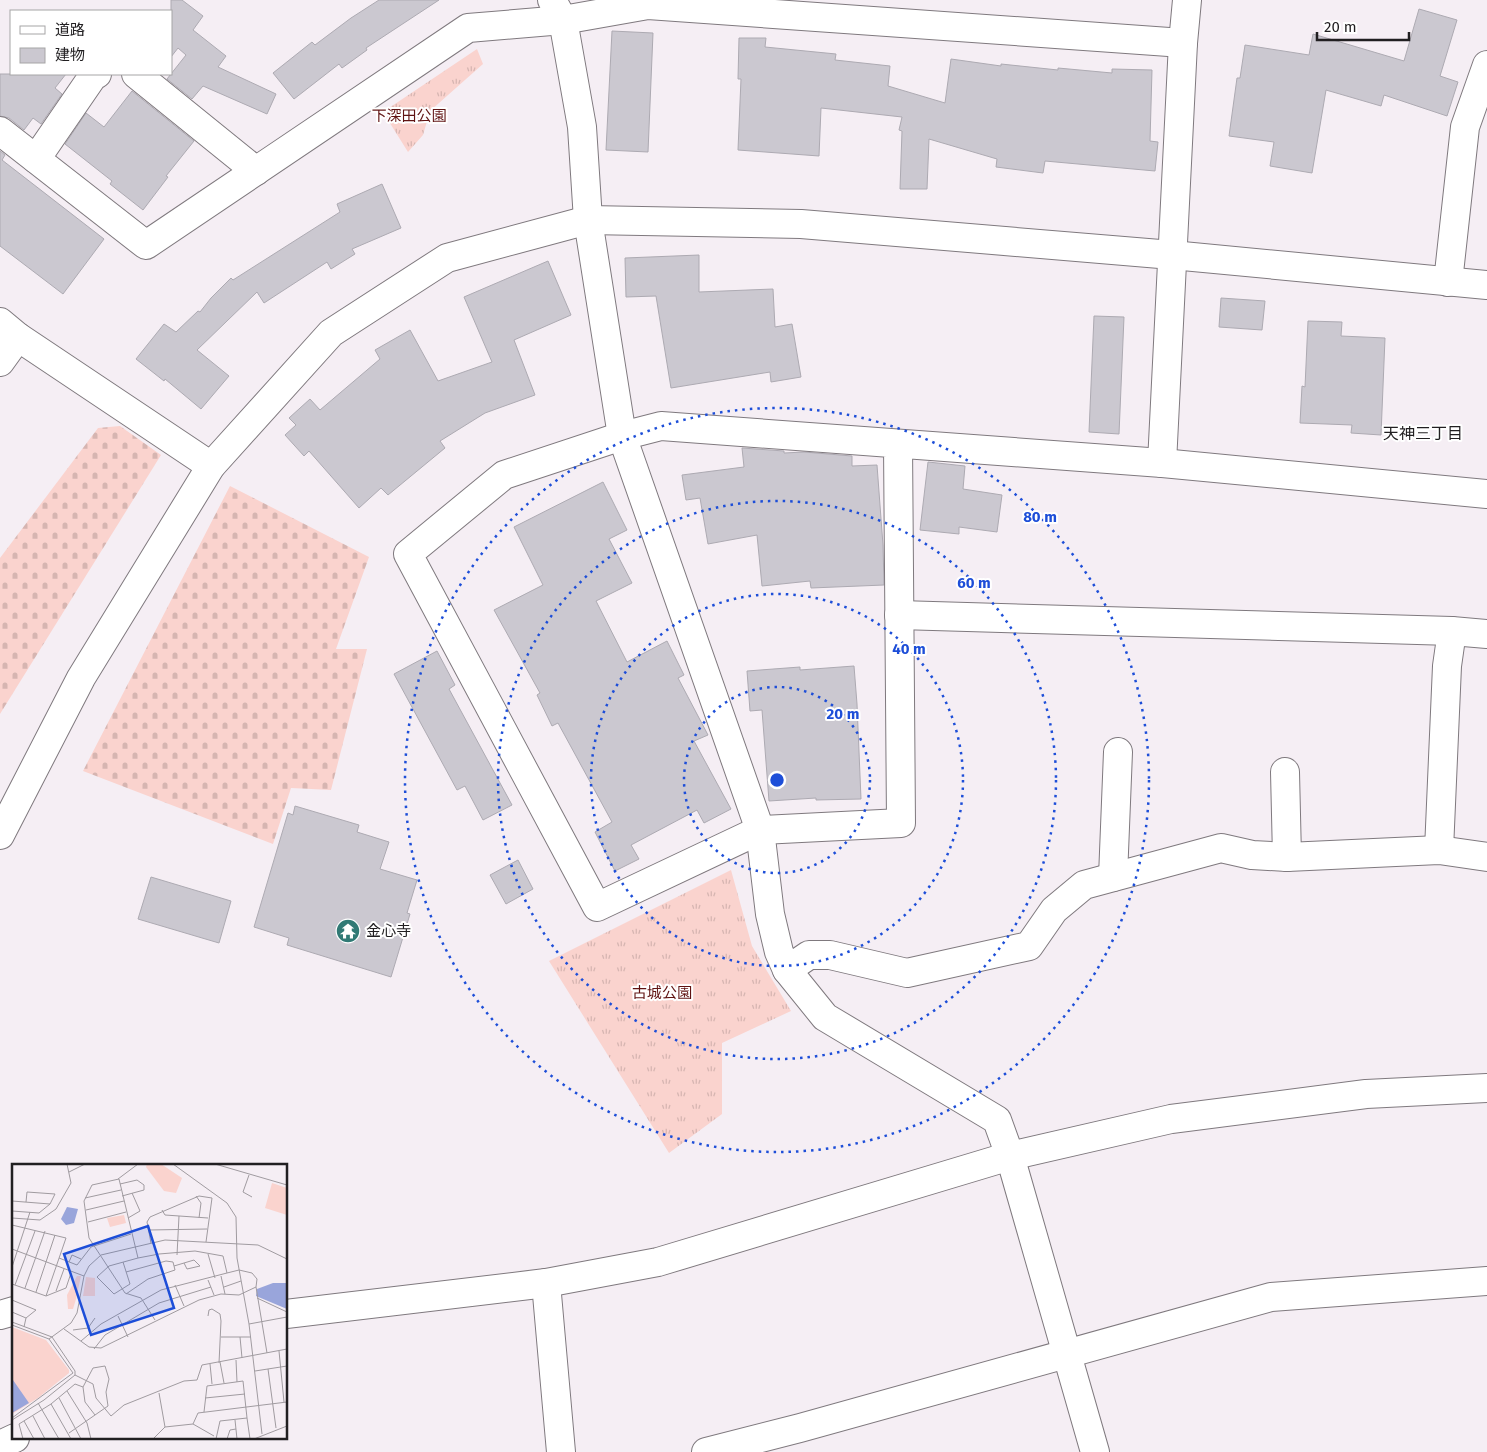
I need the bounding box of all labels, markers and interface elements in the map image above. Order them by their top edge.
legend [10,10,172,75]
scale bar [1317,10,1410,42]
text: 20 m [1324,18,1357,36]
text: 道路 [55,21,85,39]
text: 建物 [55,46,85,64]
park label: 下深田公園 [371,107,447,125]
district label: 天神三丁目 [1383,424,1463,443]
text: 80 m [1023,508,1057,526]
text: 60 m [957,574,991,592]
text: 40 m [892,640,926,658]
text: 20 m [827,705,859,723]
centre of rings [768,771,786,789]
temple icon: 金心寺 [335,918,361,944]
place label: 金心寺 [366,922,411,940]
park label: 古城公園 [632,984,692,1002]
inset map [12,1164,288,1440]

